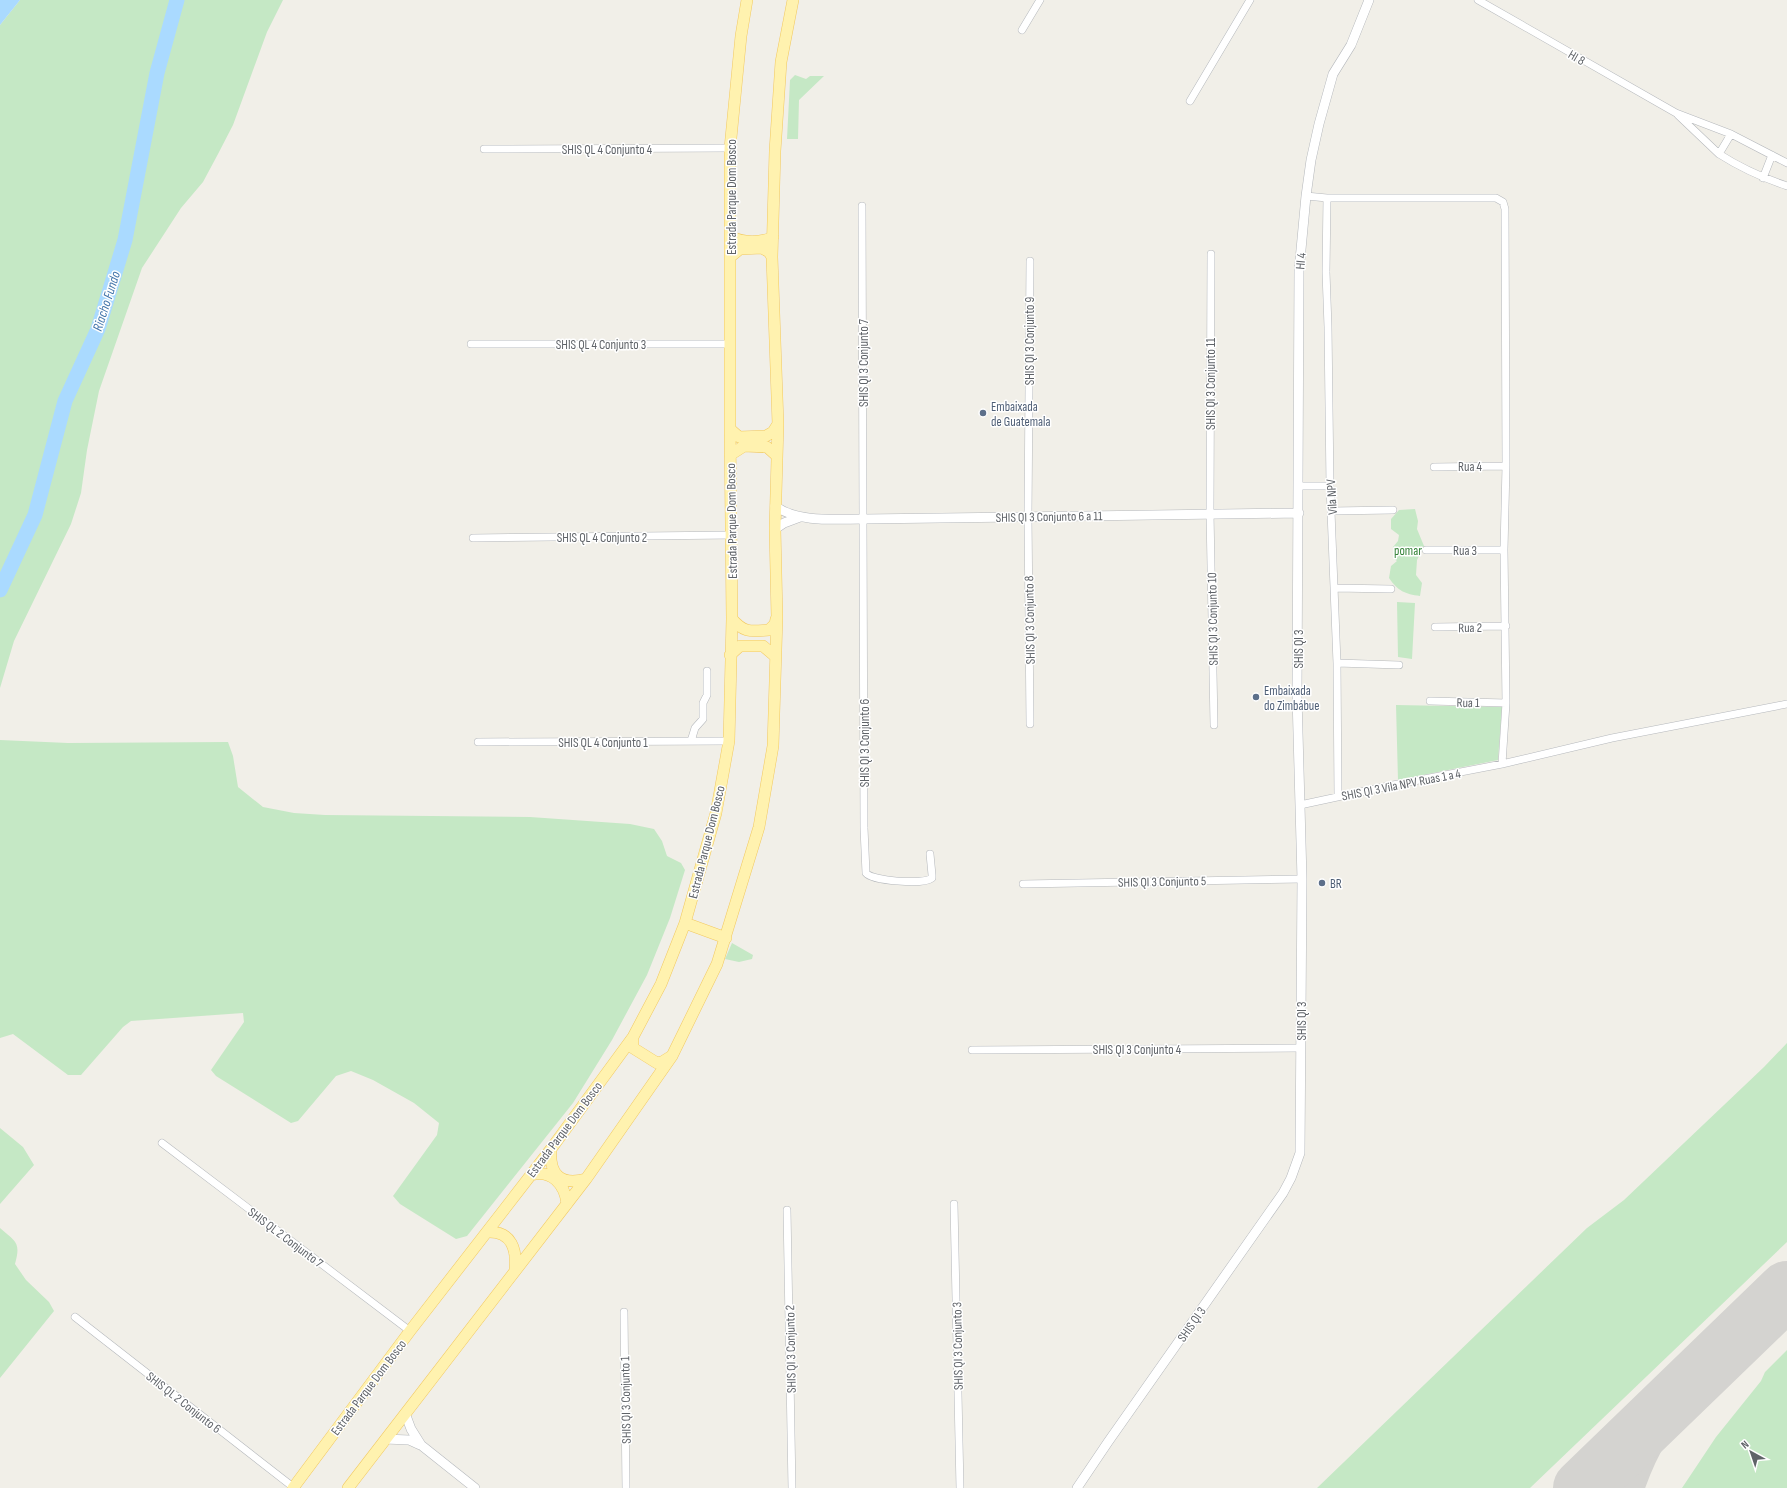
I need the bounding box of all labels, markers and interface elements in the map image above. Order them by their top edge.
street label: HI 8 [1565,47,1588,69]
street label: Estrada Parque Dom Bosco [724,139,740,255]
street label: SHIS QL 4 Conjunto 4 [562,142,653,158]
street label: HI 4 [1292,251,1310,270]
water label: Riacho Fundo [89,269,124,333]
street label: SHIS QI 3 Conjunto 9 [1022,296,1038,385]
street label: SHIS QI 3 Conjunto 7 [856,318,872,407]
street label: SHIS QL 4 Conjunto 3 [556,337,646,353]
street label: SHIS QI 3 Conjunto 11 [1203,338,1219,430]
place label: Embaixada de Guatemala [991,399,1051,430]
marker: Embaixada de Guatemala [978,408,988,418]
street label: Rua 4 [1458,459,1483,475]
street label: Estrada Parque Dom Bosco [723,463,741,579]
street label: Vila NPV [1323,479,1341,515]
street label: SHIS QI 3 Conjunto 6 a 11 [995,508,1103,526]
street label: SHIS QL 4 Conjunto 2 [557,530,647,546]
park label: pomar [1394,543,1422,559]
street label: Rua 3 [1453,543,1477,559]
street label: SHIS QI 3 Conjunto 10 [1204,572,1222,666]
street label: SHIS QI 3 Conjunto 8 [1021,575,1039,664]
street label: Rua 2 [1458,620,1482,636]
street label: SHIS QI 3 [1291,630,1307,668]
place label: Embaixada do Zimbábue [1264,683,1319,714]
marker: Embaixada do Zimbábue [1251,692,1261,702]
street label: Rua 1 [1456,695,1480,711]
street label: SHIS QI 3 Conjunto 6 [857,698,873,787]
street label: SHIS QL 4 Conjunto 1 [558,735,648,751]
street label: SHIS QI 3 Vila NPV Ruas 1 a 4 [1340,765,1463,804]
street label: Estrada Parque Dom Bosco [685,784,729,900]
street label: SHIS QI 3 Conjunto 5 [1118,873,1206,891]
place label: BR [1330,876,1342,892]
marker: BR [1317,878,1327,888]
street label: SHIS QI 3 [1294,1002,1310,1040]
street label: SHIS QI 3 Conjunto 4 [1093,1042,1182,1058]
street label: Estrada Parque Dom Bosco [524,1079,606,1181]
street label: SHIS QL 2 Conjunto 7 [245,1204,327,1272]
street label: SHIS QI 3 Conjunto 3 [949,1302,967,1390]
street label: SHIS QI 3 [1174,1304,1210,1345]
street label: SHIS QI 3 Conjunto 2 [782,1305,800,1393]
street label: Estrada Parque Dom Bosco [328,1337,410,1439]
street label: SHIS QI 3 Conjunto 1 [617,1356,635,1444]
street label: SHIS QL 2 Conjunto 6 [143,1369,224,1437]
north arrow [1731,1432,1771,1472]
text: N [1738,1438,1751,1452]

